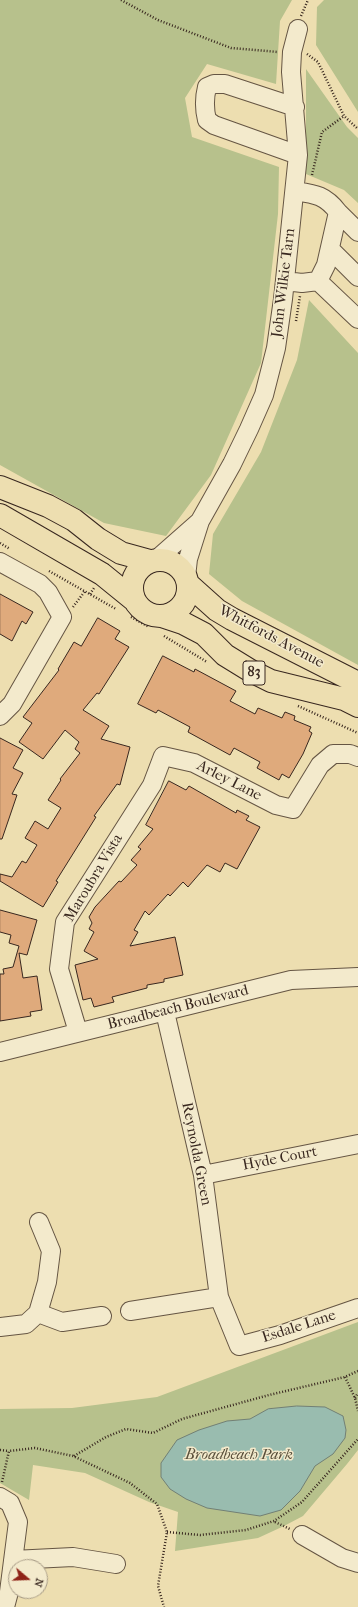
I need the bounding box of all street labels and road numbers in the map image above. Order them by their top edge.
street label: John Wilkie Tarn [268,227,300,339]
street label: Whitfords Avenue [215,602,327,672]
road number: 83 [243,661,265,685]
street label: Arley Lane [193,757,265,805]
street label: Maroubra Vista [61,831,127,925]
street label: Broadbeach Boulevard [106,982,250,1034]
street label: Reynolda Green [177,1101,215,1207]
street label: Hyde Court [241,1143,319,1175]
street label: Esdale Lane [260,1307,338,1347]

